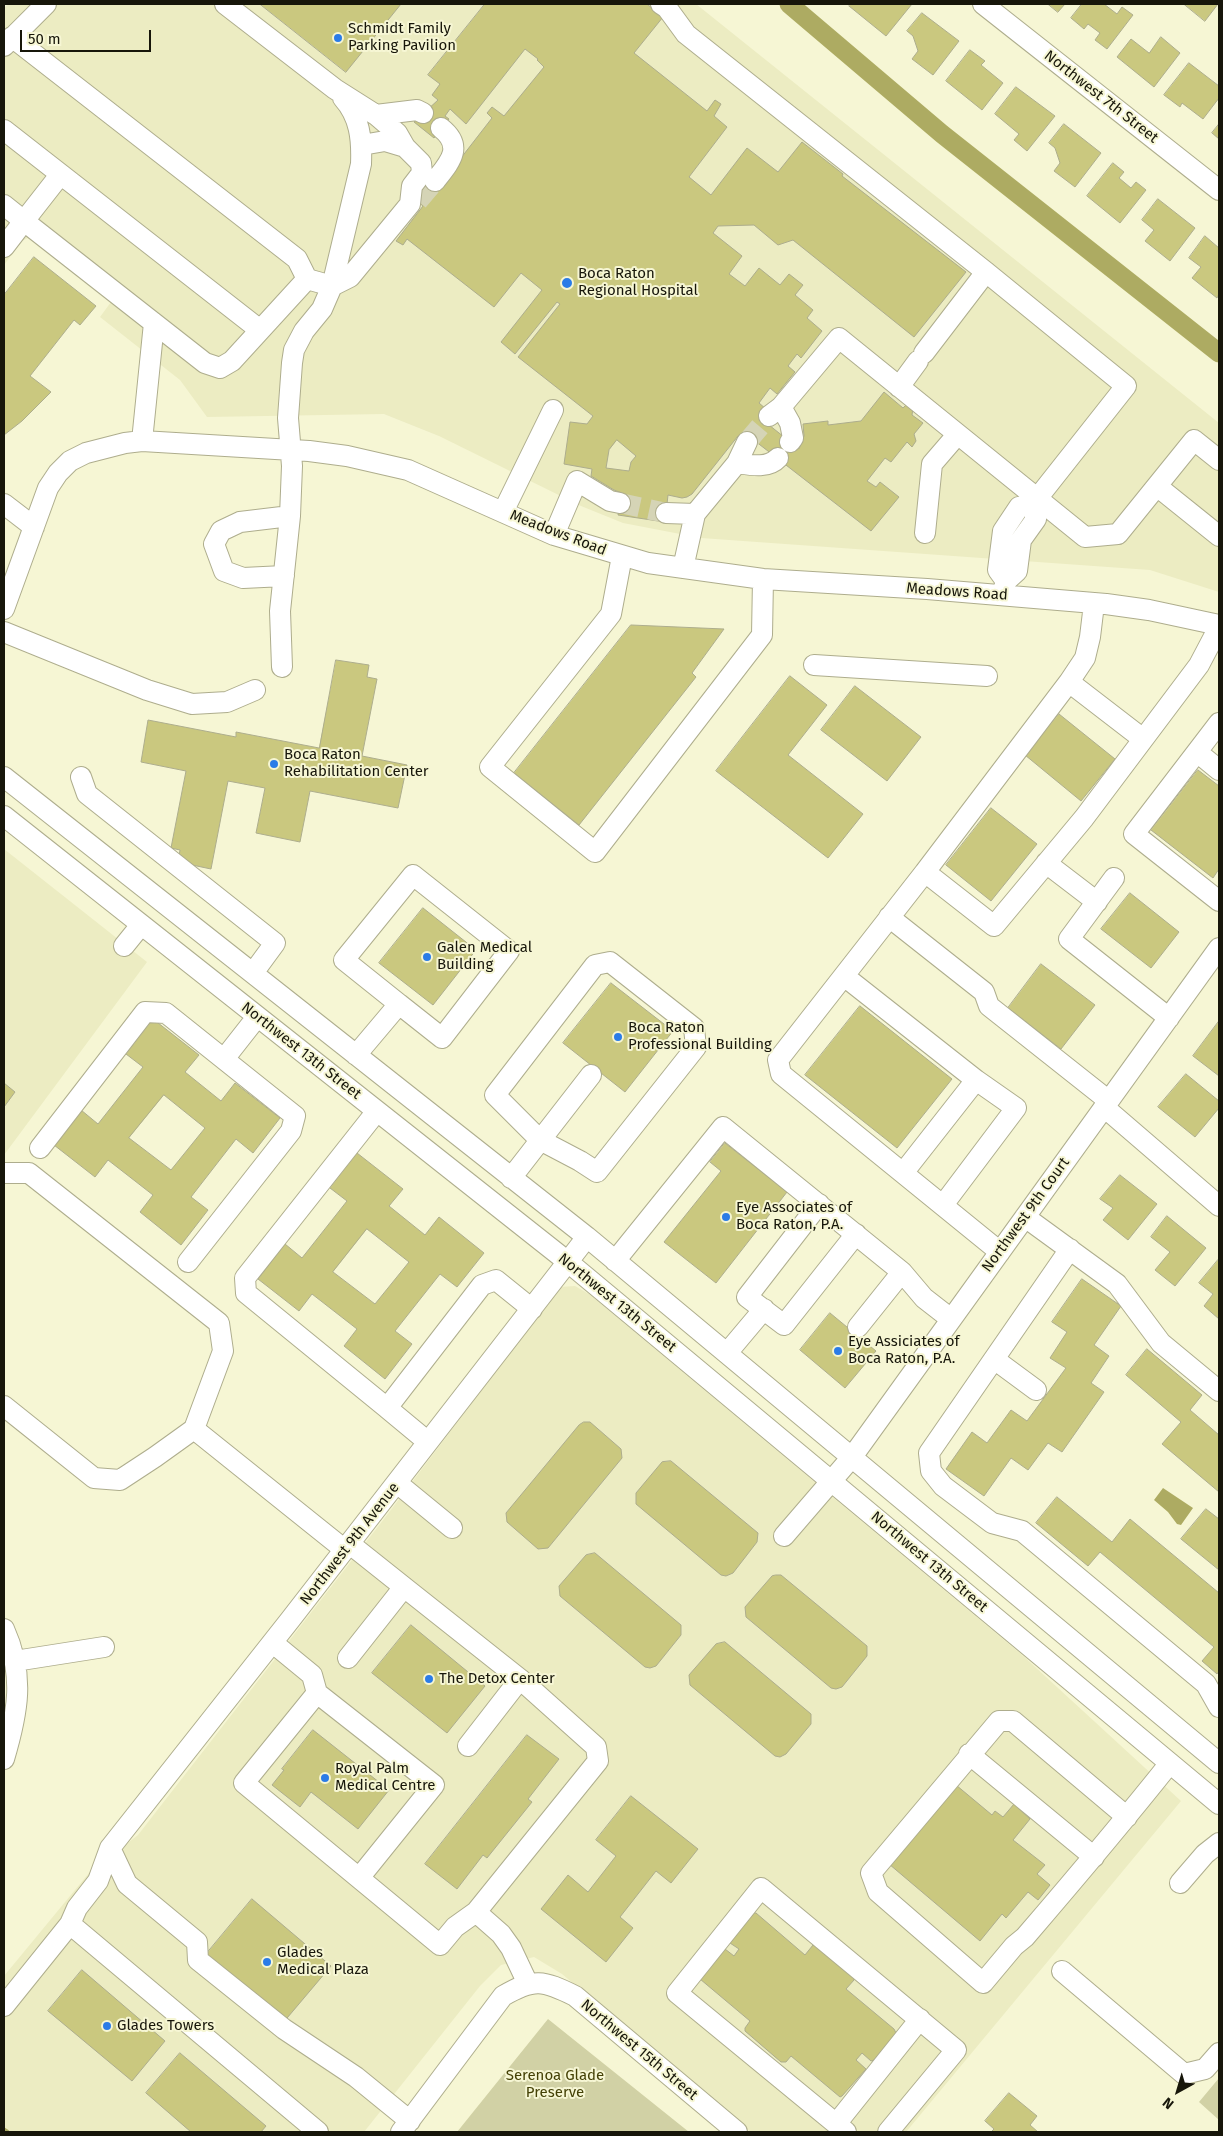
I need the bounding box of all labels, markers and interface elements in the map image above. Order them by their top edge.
scale bar [22,20,154,52]
place label: Schmidt Family Parking Pavilion [348,20,456,55]
text: 50 m [28,30,61,48]
marker: Schmidt Family Parking Pavilion [332,32,344,44]
street label: Northwest 7th Street [1040,47,1162,147]
place label: Boca Raton Regional Hospital [578,265,698,300]
marker: Boca Raton Regional Hospital [560,276,574,290]
street label: Meadows Road [507,506,609,560]
street label: Meadows Road [906,579,1008,605]
place label: Boca Raton Rehabilitation Center [284,746,429,781]
marker: Boca Raton Rehabilitation Center [268,758,280,770]
place label: Galen Medical Building [437,939,532,974]
marker: Galen Medical Building [421,951,433,963]
street label: Northwest 13th Street [237,999,365,1103]
place label: Boca Raton Professional Building [628,1019,772,1054]
marker: Boca Raton Professional Building [612,1031,624,1043]
street label: Northwest 9th Court [978,1154,1074,1276]
place label: Eye Associates of Boca Raton, P.A. [736,1199,852,1234]
marker: Eye Associates of Boca Raton, P.A. [720,1211,732,1223]
street label: Northwest 13th Street [554,1250,680,1356]
place label: Eye Assiciates of Boca Raton, P.A. [848,1333,960,1368]
marker: Eye Assiciates of Boca Raton, P.A. [832,1345,844,1357]
street label: Northwest 9th Avenue [297,1479,403,1609]
street label: Northwest 13th Street [867,1508,991,1616]
place label: The Detox Center [439,1670,555,1688]
marker: The Detox Center [423,1673,435,1685]
place label: Royal Palm Medical Centre [335,1760,435,1795]
marker: Royal Palm Medical Centre [319,1772,331,1784]
place label: Glades Medical Plaza [277,1944,369,1979]
marker: Glades Medical Plaza [261,1956,273,1968]
street label: Northwest 15th Street [577,1996,701,2104]
place label: Glades Towers [117,2017,214,2035]
marker: Glades Towers [101,2020,113,2032]
north arrow [1153,2066,1203,2116]
park label: Serenoa Glade Preserve [506,2067,604,2102]
text: N [1159,2094,1177,2113]

